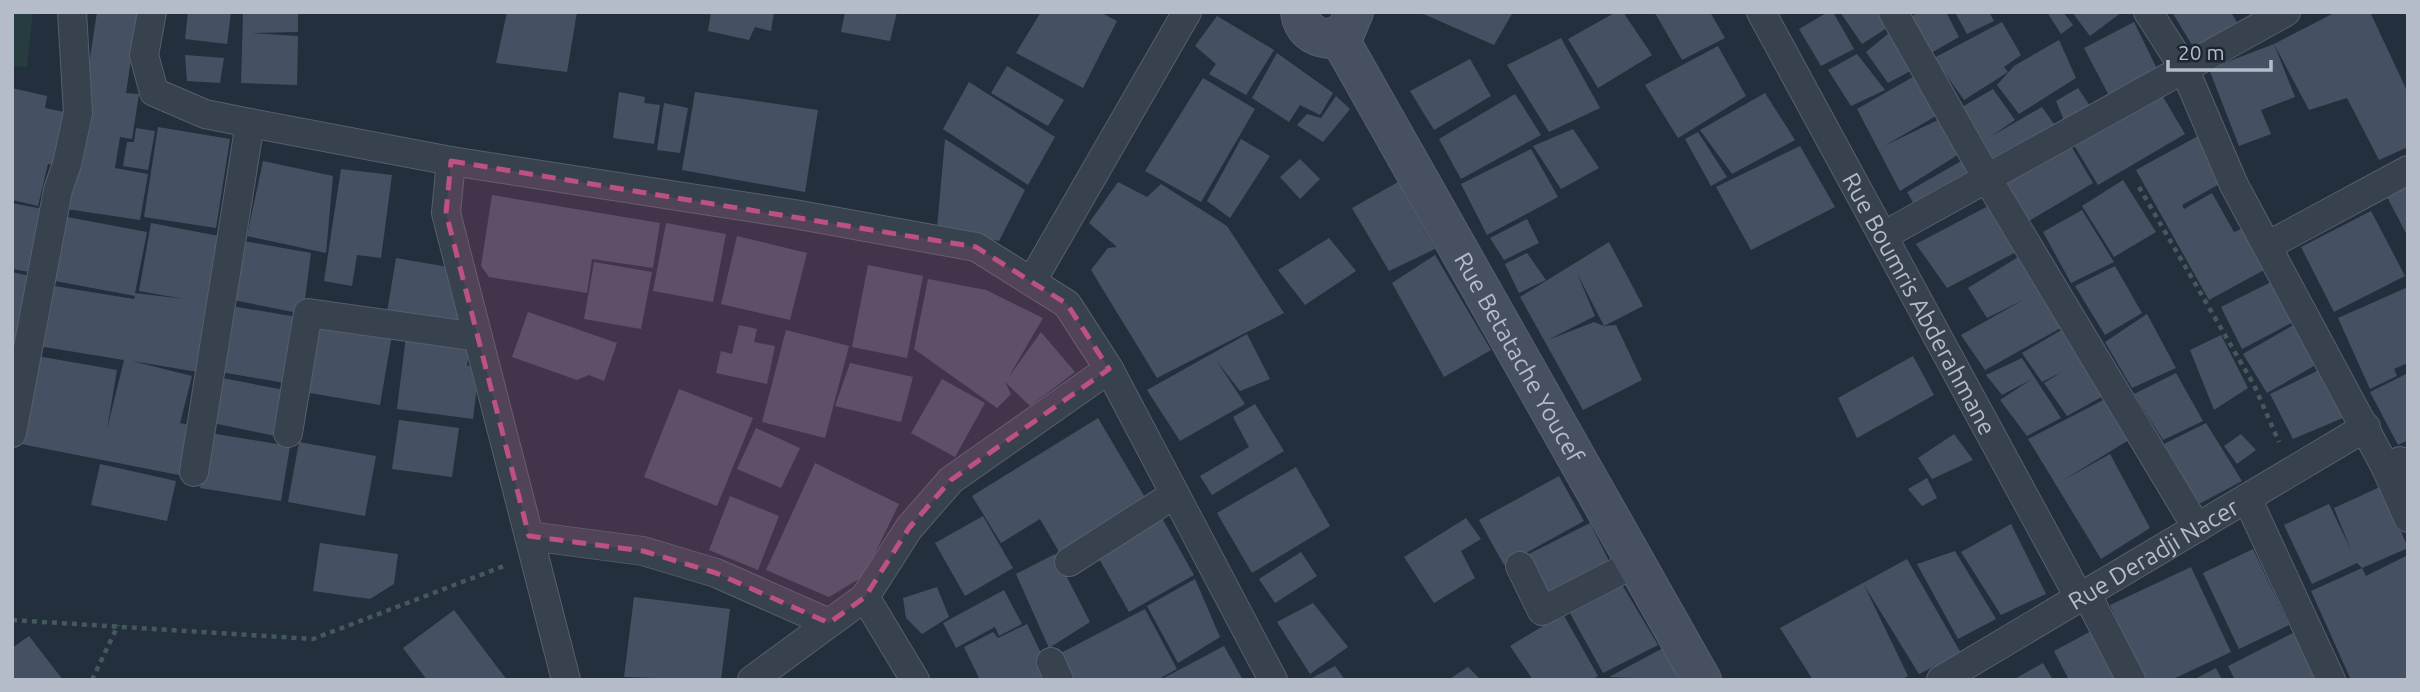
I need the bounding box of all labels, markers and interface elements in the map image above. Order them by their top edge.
scale bar [2168,28,2271,72]
text: 20 m [2178,40,2225,64]
street label: Rue Boumris Abderahmane [1837,168,2002,439]
street label: Rue Betatache Youcef [1449,247,1590,468]
street label: Rue Deradji Nacer [2063,493,2243,615]

